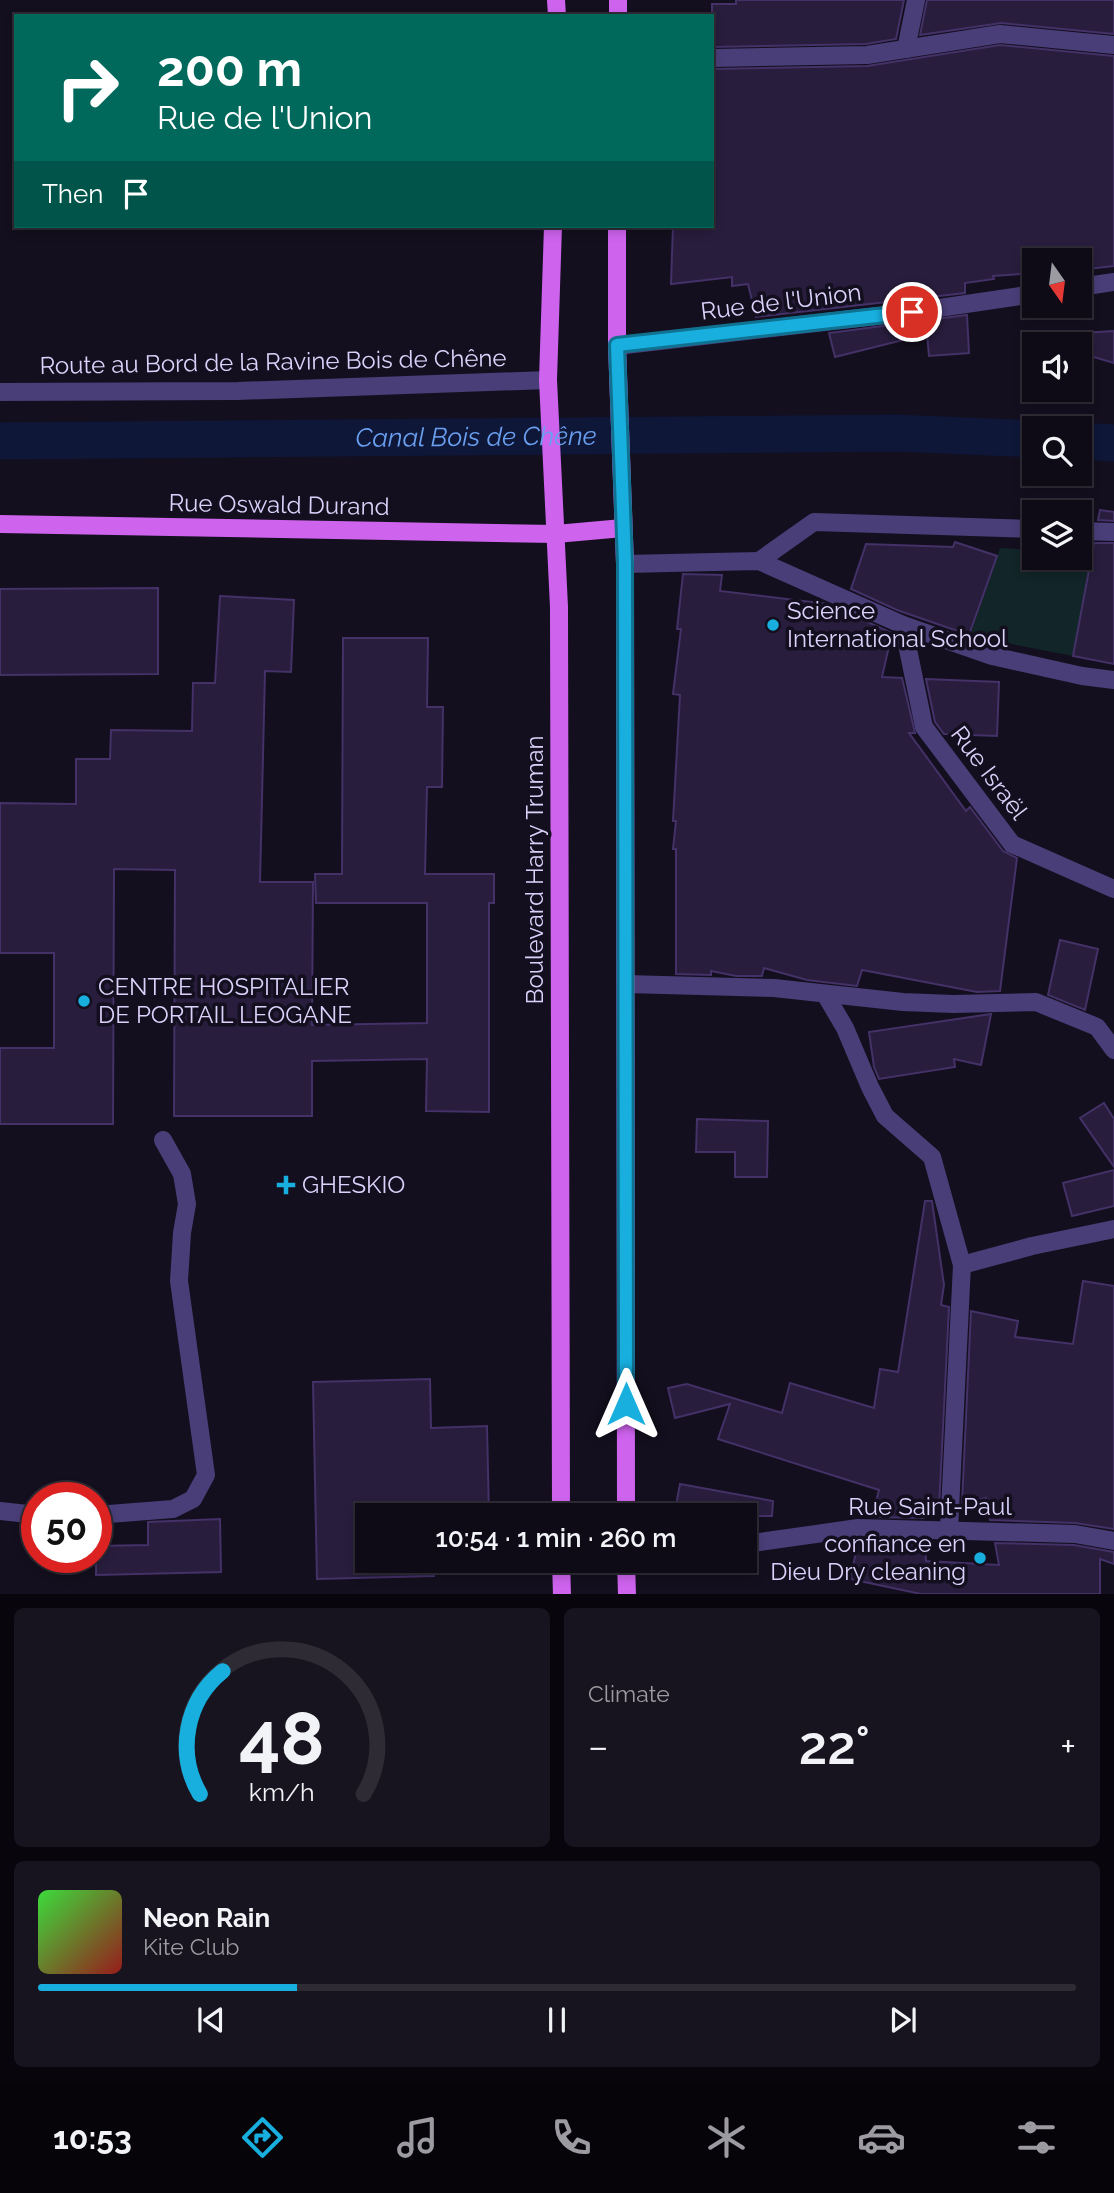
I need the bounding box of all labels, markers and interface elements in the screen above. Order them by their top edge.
text: 200 m [157,40,302,97]
icon: right [42,42,133,133]
text: Rue de l'Union [157,99,372,136]
icon: arrive [117,175,155,213]
text: Then [42,179,103,209]
north arrow [1022,248,1092,318]
map controls [1022,248,1092,570]
street label: Rue de l'Union [699,277,863,326]
pin [882,282,942,342]
icon: arrive [893,293,931,331]
button: sound [1022,332,1092,402]
street label: Route au Bord de la Ravine Bois de Chêne [39,343,507,380]
button: search [1022,416,1092,486]
water label: Canal Bois de Chêne [355,421,597,453]
street label: Rue Oswald Durand [168,488,390,521]
button: layers [1022,500,1092,570]
place label: Science International School [787,596,1008,653]
marker: Science International School [765,617,781,633]
street label: Rue Israël [945,720,1034,826]
street label: Boulevard Harry Truman [520,735,549,1005]
place label: CENTRE HOSPITALIER DE PORTAIL LEOGANE [98,972,352,1029]
marker: CENTRE HOSPITALIER DE PORTAIL LEOGANE [76,993,92,1009]
place label: GHESKIO [302,1170,405,1199]
marker: GHESKIO [276,1175,296,1195]
position arrow [589,1367,663,1441]
speed limit sign: 50 [21,1482,112,1573]
street label: Rue Saint-Paul [848,1492,1012,1521]
text: 10:54 · 1 min · 260 m [436,1523,676,1553]
place label: confiance en Dieu Dry cleaning [770,1529,966,1586]
marker: confiance en Dieu Dry cleaning [972,1550,988,1566]
text: Climate [588,1680,670,1707]
text: 48 [239,1696,325,1781]
text: 22° [799,1715,870,1776]
text: − [588,1724,608,1769]
text: + [1060,1724,1076,1769]
text: km/h [249,1776,315,1806]
text: Neon Rain [143,1903,270,1933]
text: Kite Club [143,1933,240,1960]
icon: previous [192,2001,230,2039]
icon: pause [538,2001,576,2039]
icon: next [884,2001,922,2039]
icon: directions [238,2113,287,2162]
icon: music [393,2113,442,2162]
icon: phone [547,2113,596,2162]
icon: climate [702,2113,751,2162]
icon: car [857,2113,906,2162]
icon: filters [1012,2113,1061,2162]
text: 10:53 [53,2119,132,2156]

